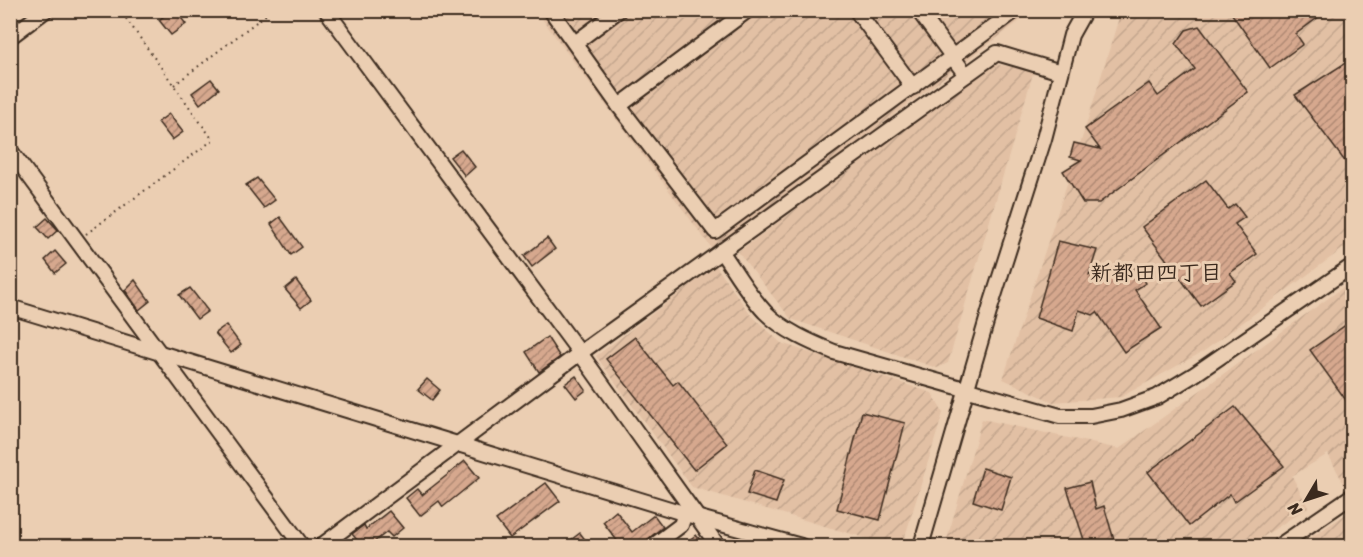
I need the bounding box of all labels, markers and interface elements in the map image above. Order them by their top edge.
district label: 新都田四丁目 [1090,253,1222,292]
north arrow [1276,470,1336,530]
text: N [1279,495,1310,523]

